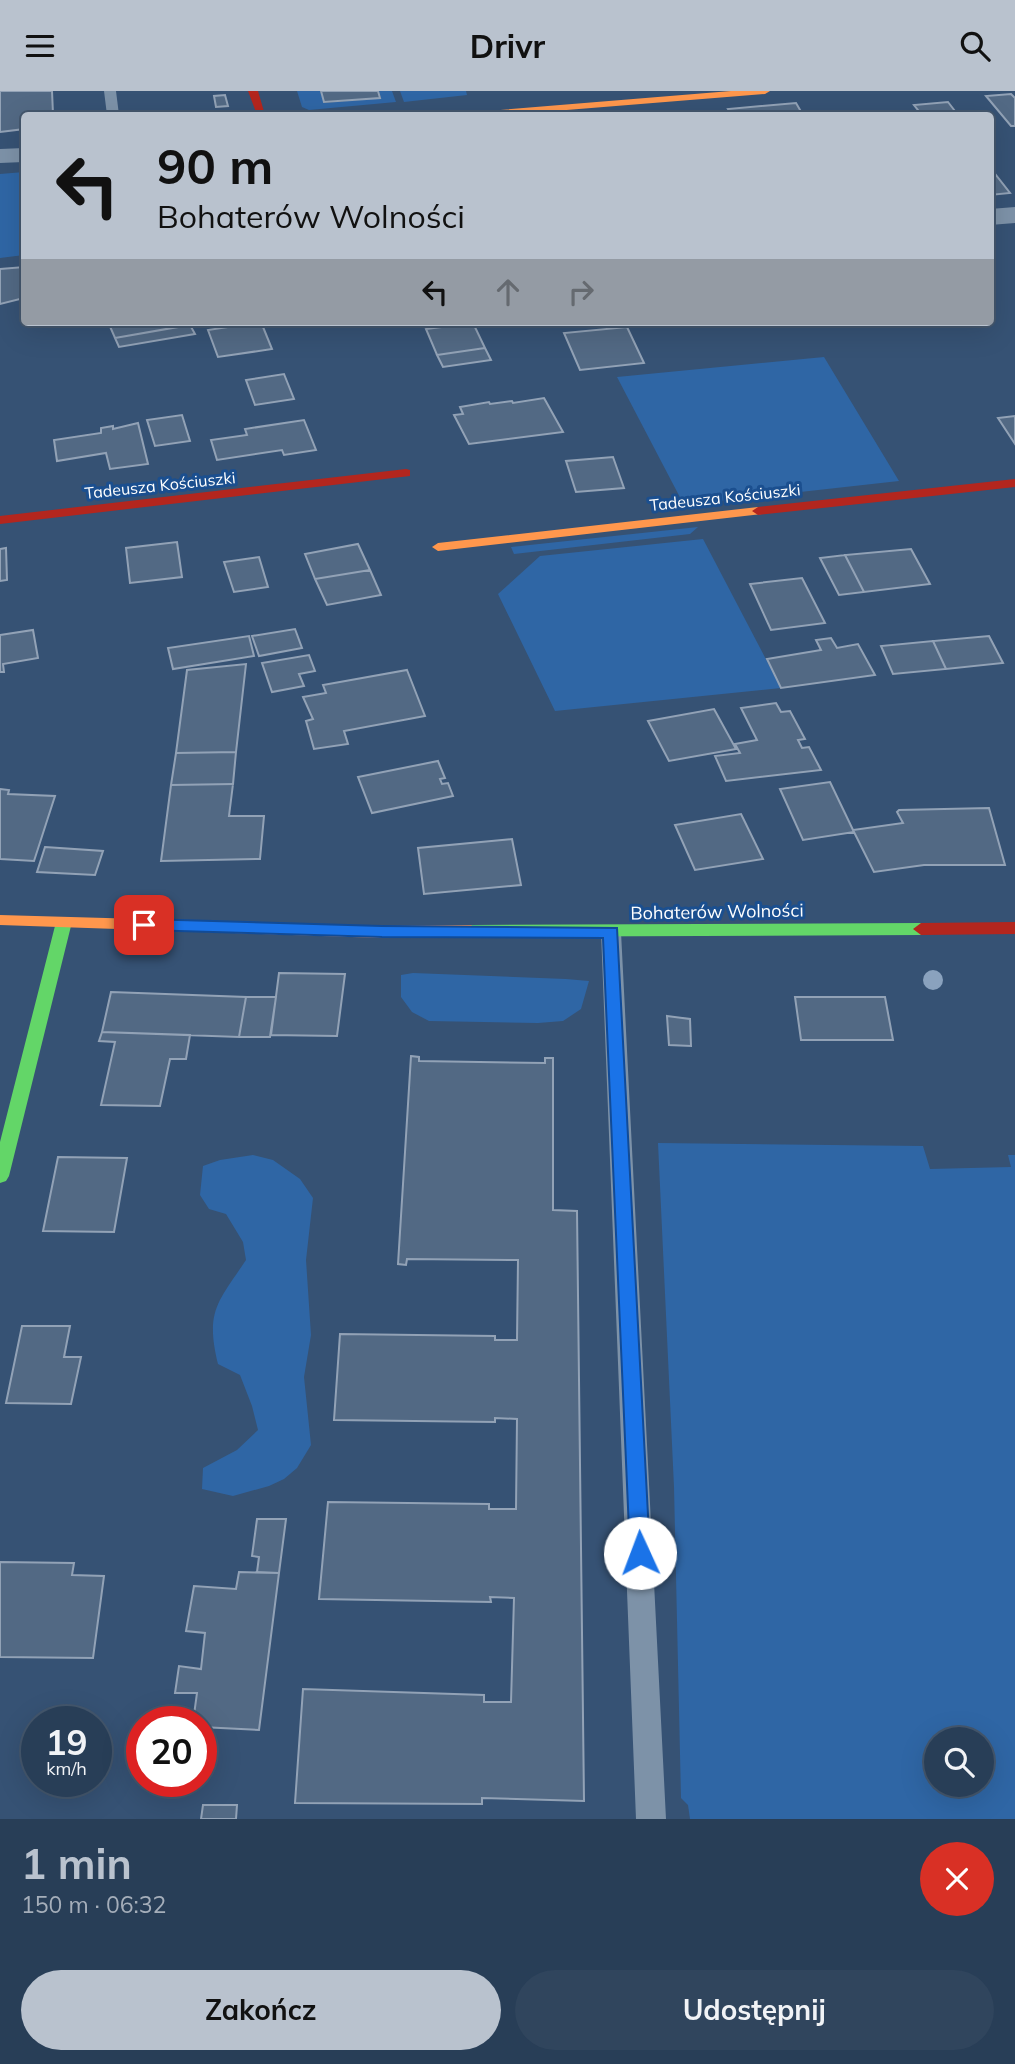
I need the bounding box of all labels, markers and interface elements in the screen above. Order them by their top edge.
text: Drivr [470,26,545,66]
icon: menu [21,27,59,65]
icon: search [956,27,994,65]
text: 90 m [157,135,273,196]
icon: left [42,140,133,231]
text: Bohaterów Wolności [157,196,465,236]
icon: left [416,273,454,311]
icon: ahead [489,273,527,311]
icon: right [562,273,600,311]
street label: Tadeusza Kościuszki [84,467,236,503]
street label: Tadeusza Kościuszki [649,479,801,515]
pin [114,895,174,955]
street label: Bohaterów Wolności [630,898,804,925]
icon: arrive [125,906,163,944]
position arrow [603,1516,677,1590]
speed limit sign: 20 [126,1706,217,1797]
text: 19 [45,1720,88,1764]
map controls [924,1727,994,1797]
button: search [924,1727,994,1797]
text: km/h [46,1757,87,1780]
text: 1 min [21,1837,132,1890]
button: close [920,1842,994,1916]
text: 150 m · 06:32 [21,1890,166,1919]
button: Zakończ [21,1970,501,2050]
button: Udostępnij [515,1970,994,2050]

